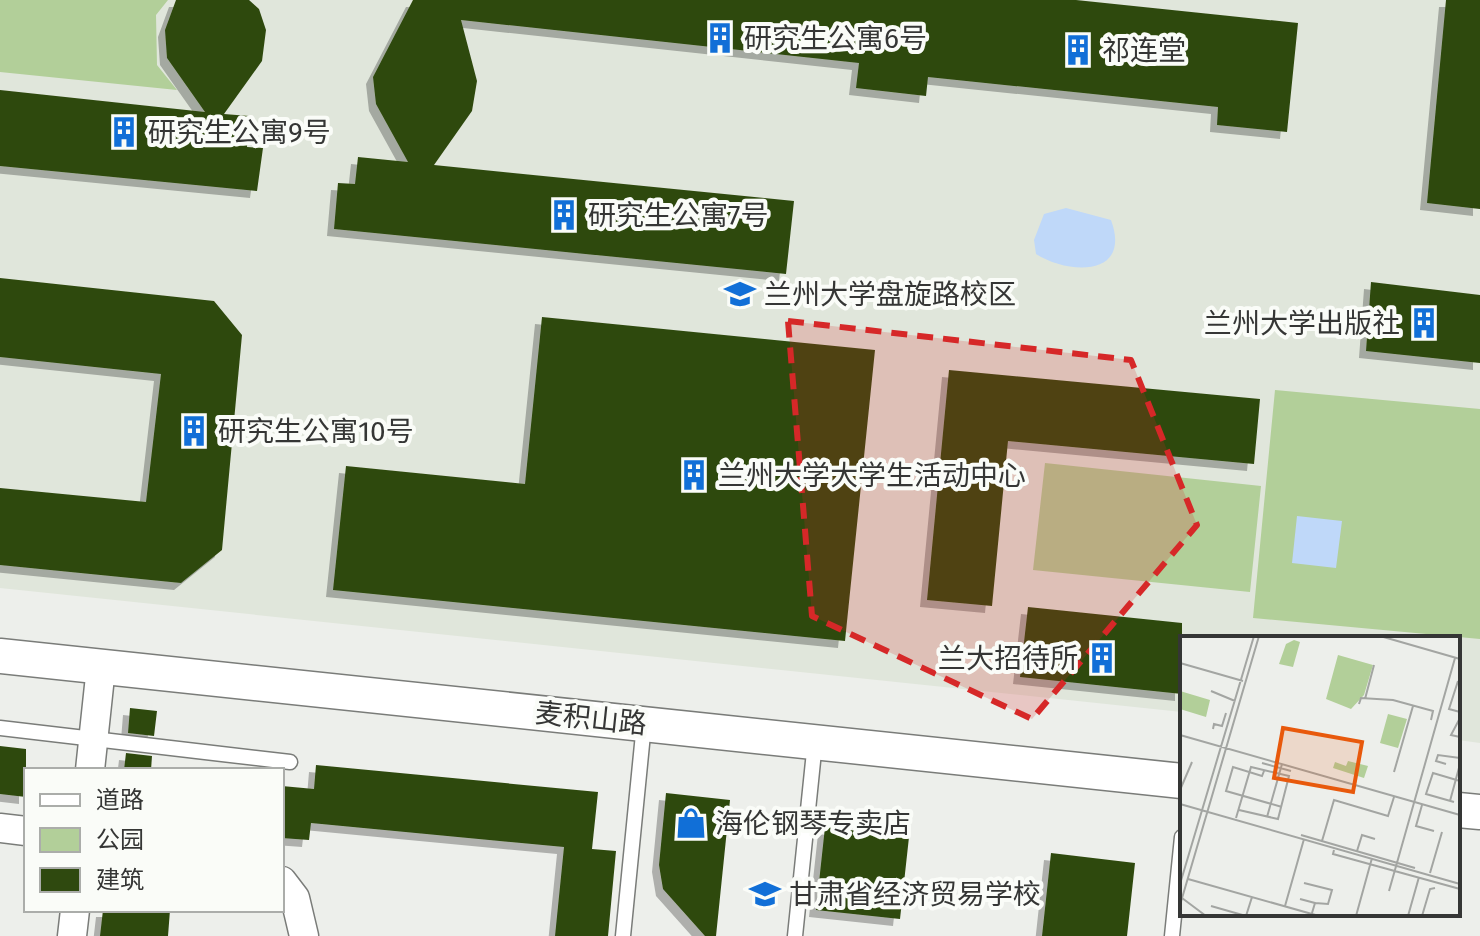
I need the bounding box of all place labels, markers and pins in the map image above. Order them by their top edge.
building icon: 研究生公寓6号 [703,21,737,55]
place label: 研究生公寓6号 [744,22,927,55]
building icon: 祁连堂 [1061,33,1095,67]
place label: 祁连堂 [1102,34,1186,67]
building icon: 研究生公寓9号 [107,115,141,149]
place label: 研究生公寓9号 [148,116,331,149]
building icon: 研究生公寓7号 [547,198,581,232]
place label: 研究生公寓7号 [588,199,768,232]
school or university icon: 兰州大学盘旋路校区 [723,277,757,311]
place label: 兰州大学盘旋路校区 [764,278,1016,311]
building icon: 兰州大学出版社 [1407,306,1441,340]
place label: 兰州大学出版社 [1204,307,1400,340]
building icon: 研究生公寓10号 [177,414,211,448]
place label: 研究生公寓10号 [218,415,414,448]
building icon: 兰州大学大学生活动中心 [677,458,711,492]
place label: 兰州大学大学生活动中心 [718,459,1026,492]
building icon: 兰大招待所 [1085,641,1119,675]
place label: 兰大招待所 [938,642,1078,675]
shop icon: 海伦钢琴专卖店 [674,806,708,840]
place label: 海伦钢琴专卖店 [715,807,911,840]
school or university icon: 甘肃省经济贸易学校 [748,877,782,911]
place label: 甘肃省经济贸易学校 [789,878,1041,911]

